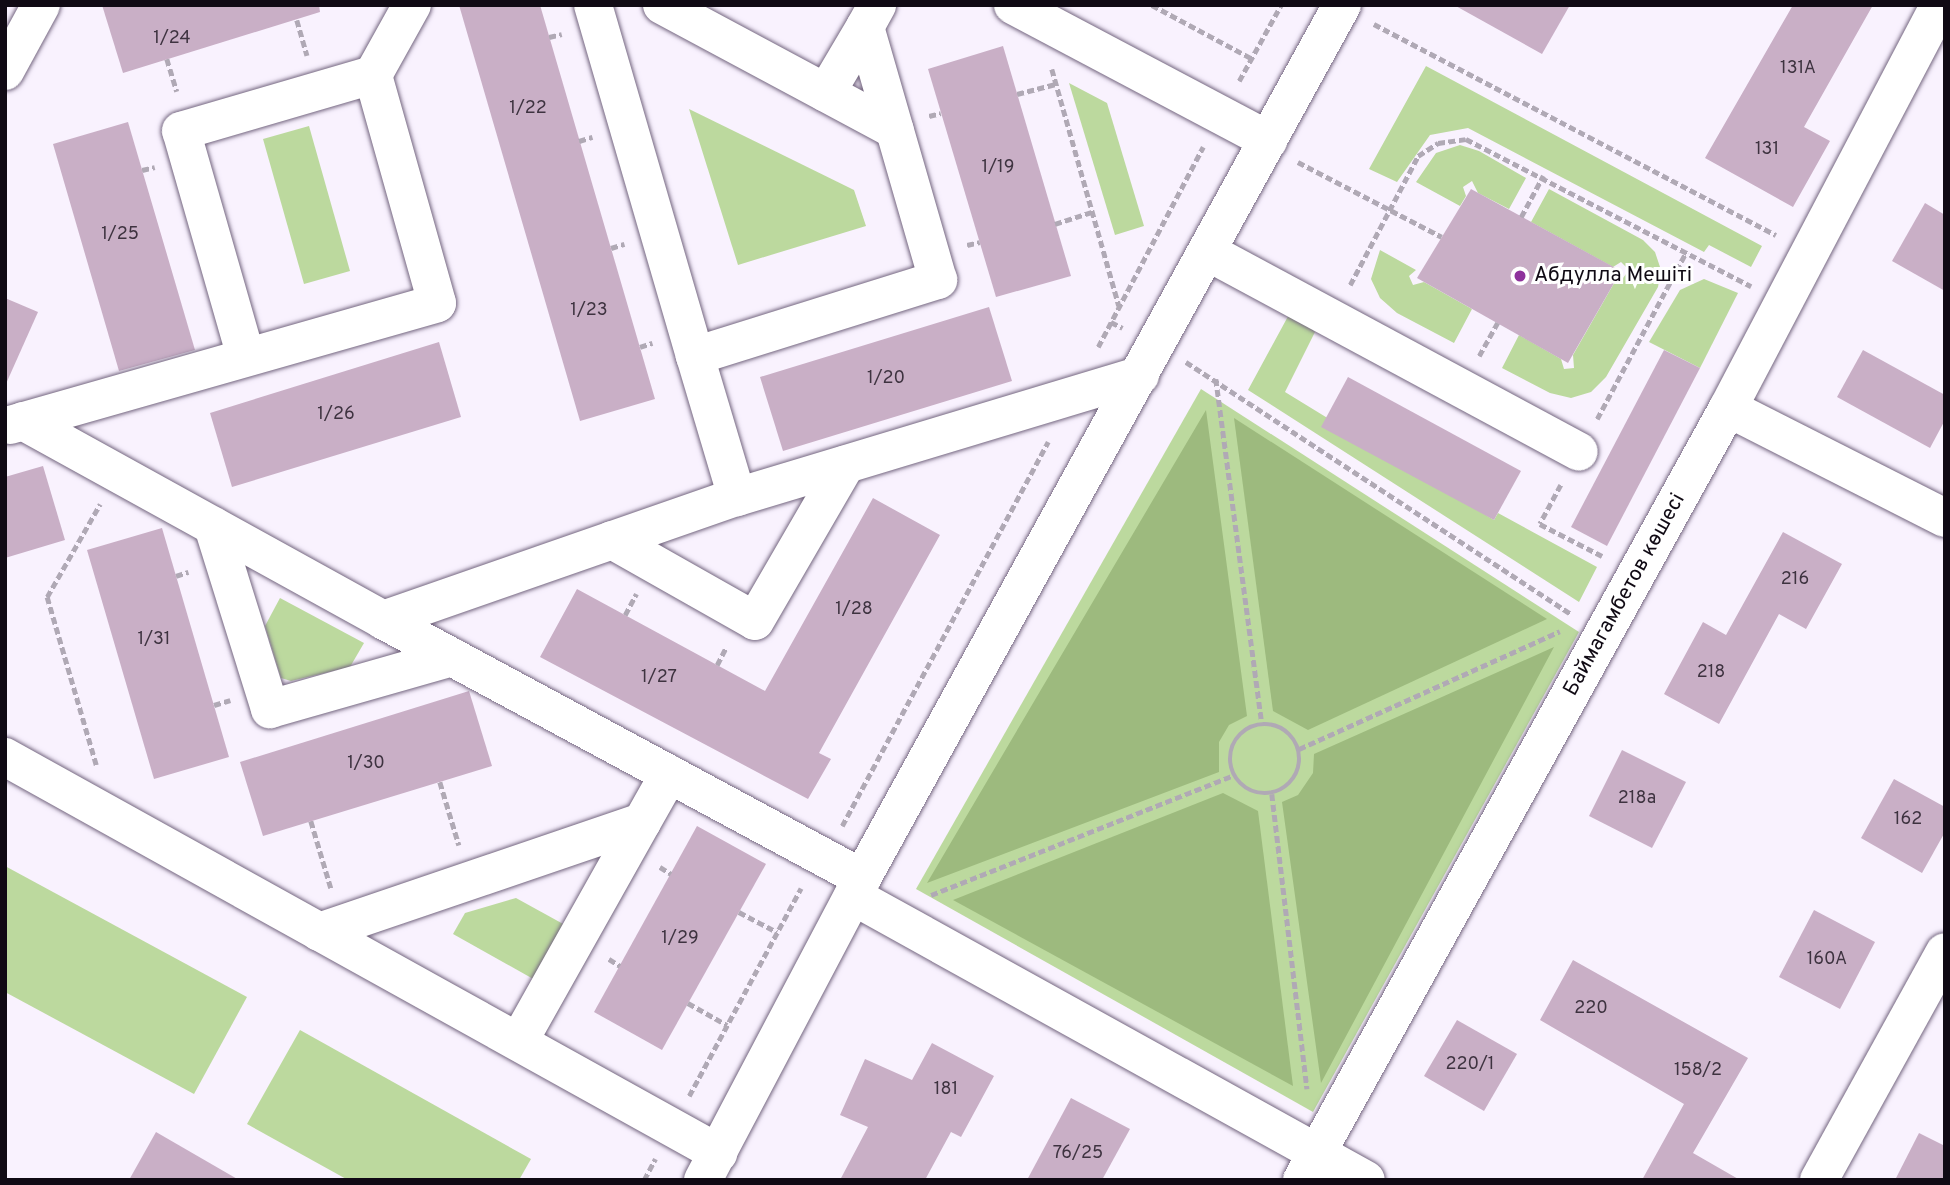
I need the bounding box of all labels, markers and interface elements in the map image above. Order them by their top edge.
house number: 1/24 [153,28,191,50]
house number: 131А [1780,58,1816,80]
house number: 1/22 [509,98,547,120]
house number: 131 [1755,139,1779,161]
house number: 1/19 [982,157,1014,179]
house number: 1/25 [101,224,139,246]
place label: Абдулла Мешіті [1534,263,1692,289]
marker: Абдулла Мешіті [1512,268,1528,284]
house number: 1/23 [570,300,608,322]
house number: 1/20 [867,368,905,390]
house number: 1/26 [317,404,355,426]
street label: Баймагамбетов көшесі [1559,489,1691,701]
house number: 216 [1781,569,1809,591]
house number: 1/28 [835,599,873,621]
house number: 1/31 [137,629,171,651]
house number: 218 [1697,662,1725,684]
house number: 1/27 [641,667,677,689]
house number: 1/30 [347,753,385,775]
house number: 218а [1618,788,1656,810]
house number: 162 [1894,809,1922,831]
house number: 1/29 [661,928,699,950]
house number: 160А [1807,949,1847,971]
house number: 220 [1574,998,1608,1020]
house number: 220/1 [1445,1054,1495,1076]
house number: 158/2 [1674,1060,1722,1082]
house number: 181 [934,1079,958,1101]
house number: 76/25 [1053,1143,1103,1165]

